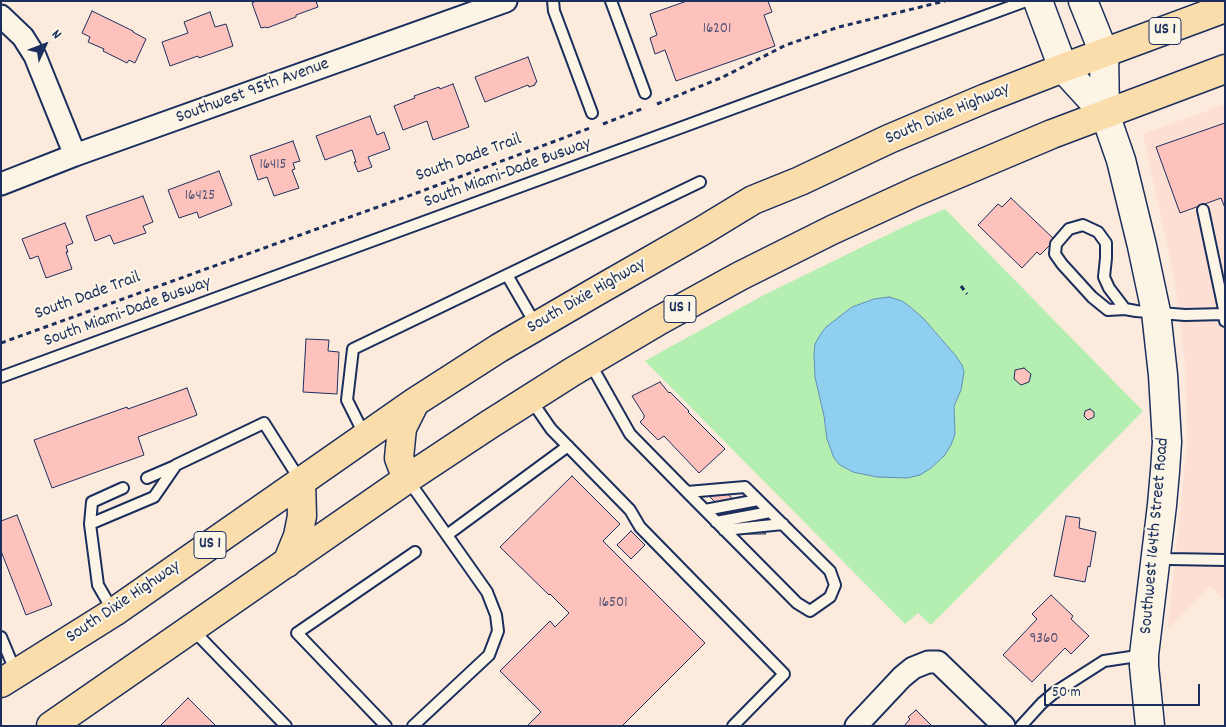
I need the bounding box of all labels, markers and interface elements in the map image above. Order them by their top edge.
road number: US 1 [1149,18,1181,44]
north arrow [20,20,70,70]
house number: 16201 [703,21,731,39]
text: N [46,25,66,44]
street label: Southwest 95th Avenue [174,54,332,130]
street label: South Dixie Highway [882,79,1014,151]
street label: South Dade Trail [413,130,525,188]
street label: South Miami-Dade Busway [422,134,594,214]
house number: 16415 [259,157,287,175]
house number: 16425 [185,188,215,206]
street label: South Dixie Highway [524,254,650,340]
street label: South Dade Trail [32,268,144,326]
street label: South Miami-Dade Busway [42,273,214,353]
road number: US 1 [664,296,696,322]
street label: Southwest 164th Street Road [1137,437,1175,635]
road number: US 1 [194,532,226,558]
street label: South Dixie Highway [63,557,185,649]
house number: 16501 [598,595,628,613]
house number: 9360 [1029,631,1059,649]
scale bar [1046,674,1202,706]
text: 50 m [1052,682,1081,704]

